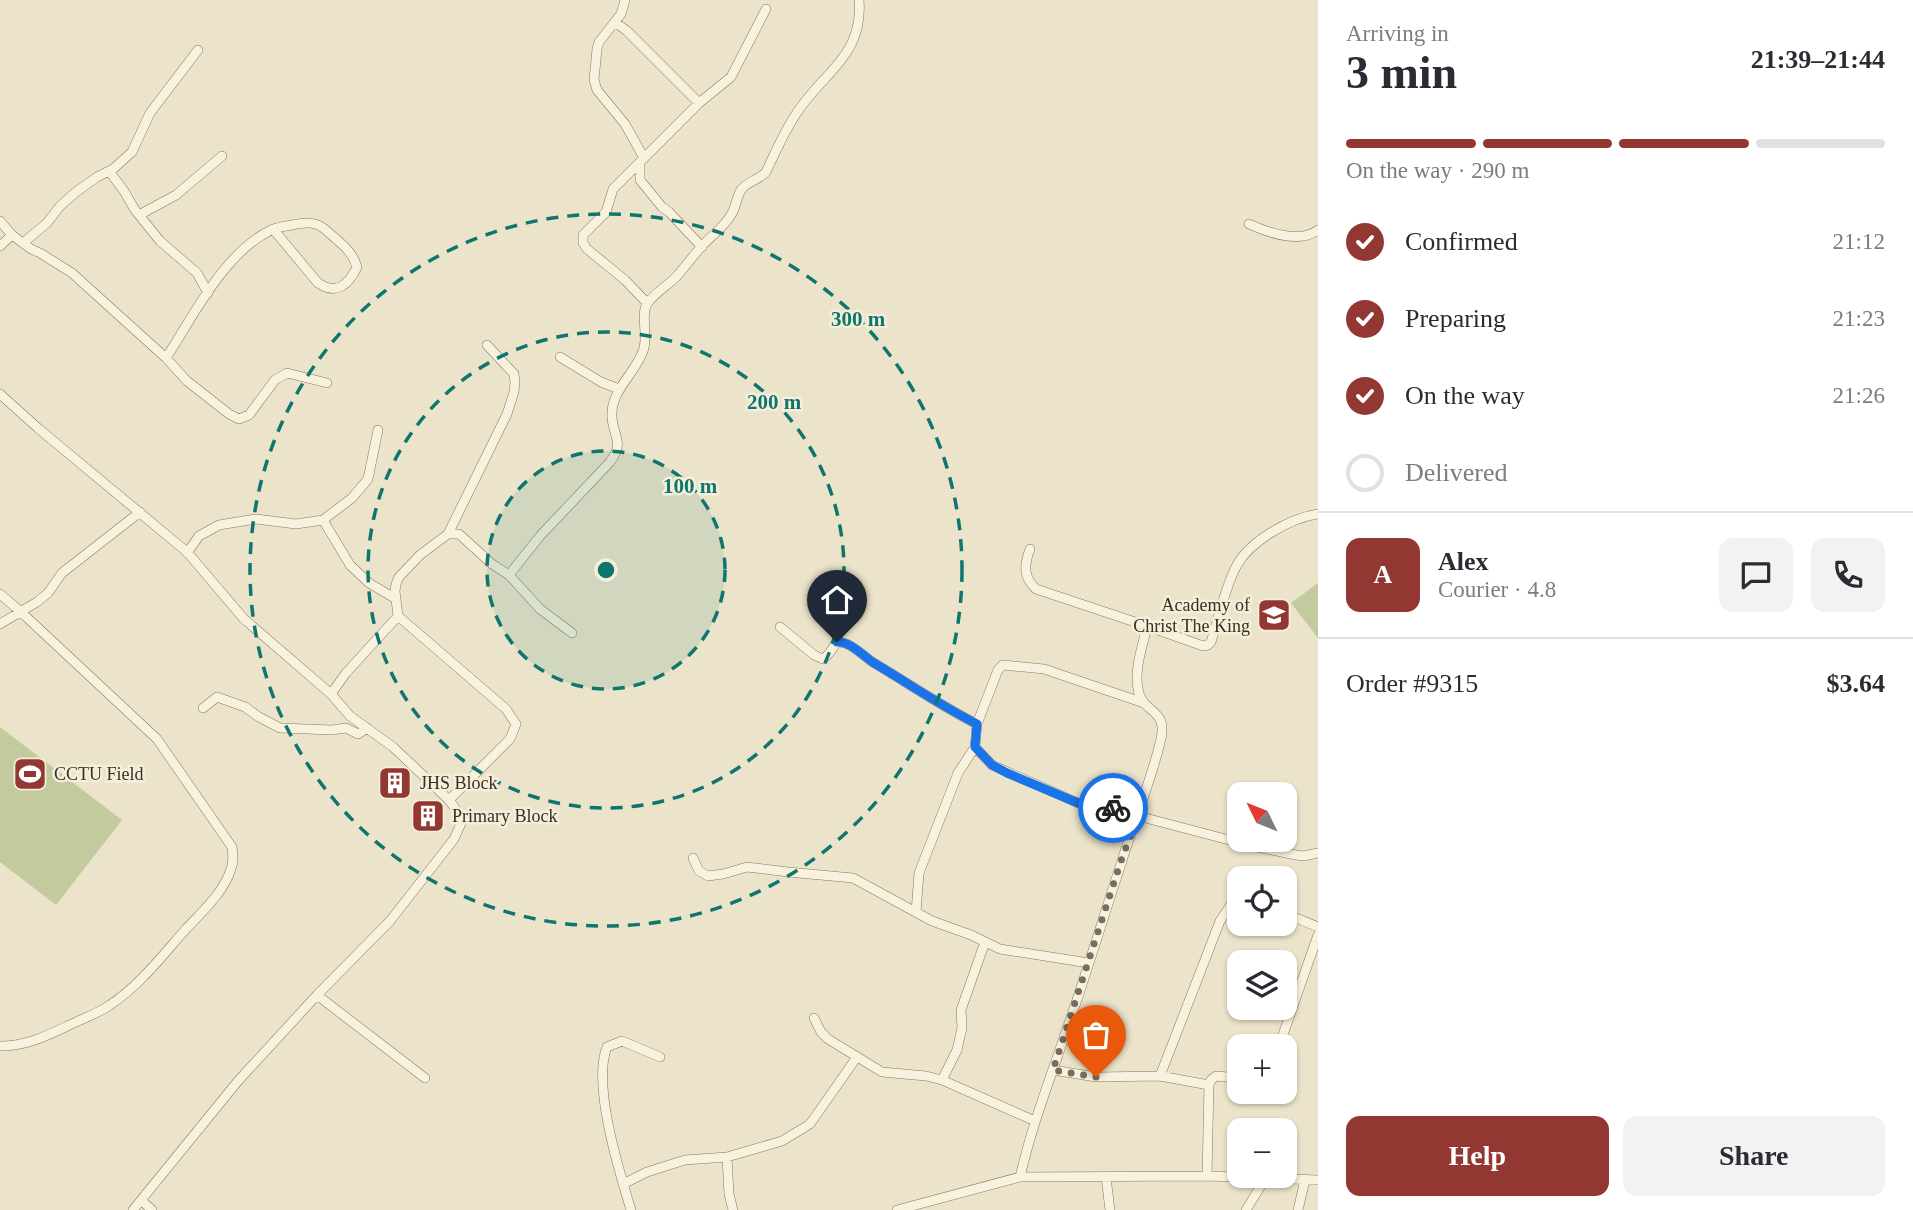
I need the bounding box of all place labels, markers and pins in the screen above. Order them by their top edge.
centre of rings [594,558,618,582]
pin [807,570,867,642]
place label: Academy of Christ The King [1133,595,1250,636]
school or university icon: Academy of Christ The King [1255,596,1293,634]
sports icon: CCTU Field [11,755,49,793]
place label: CCTU Field [54,764,144,784]
building icon: JHS Block [376,764,414,802]
place label: JHS Block [420,773,498,793]
building icon: Primary Block [409,797,447,835]
place label: Primary Block [452,806,558,826]
pin [1066,1005,1126,1077]

